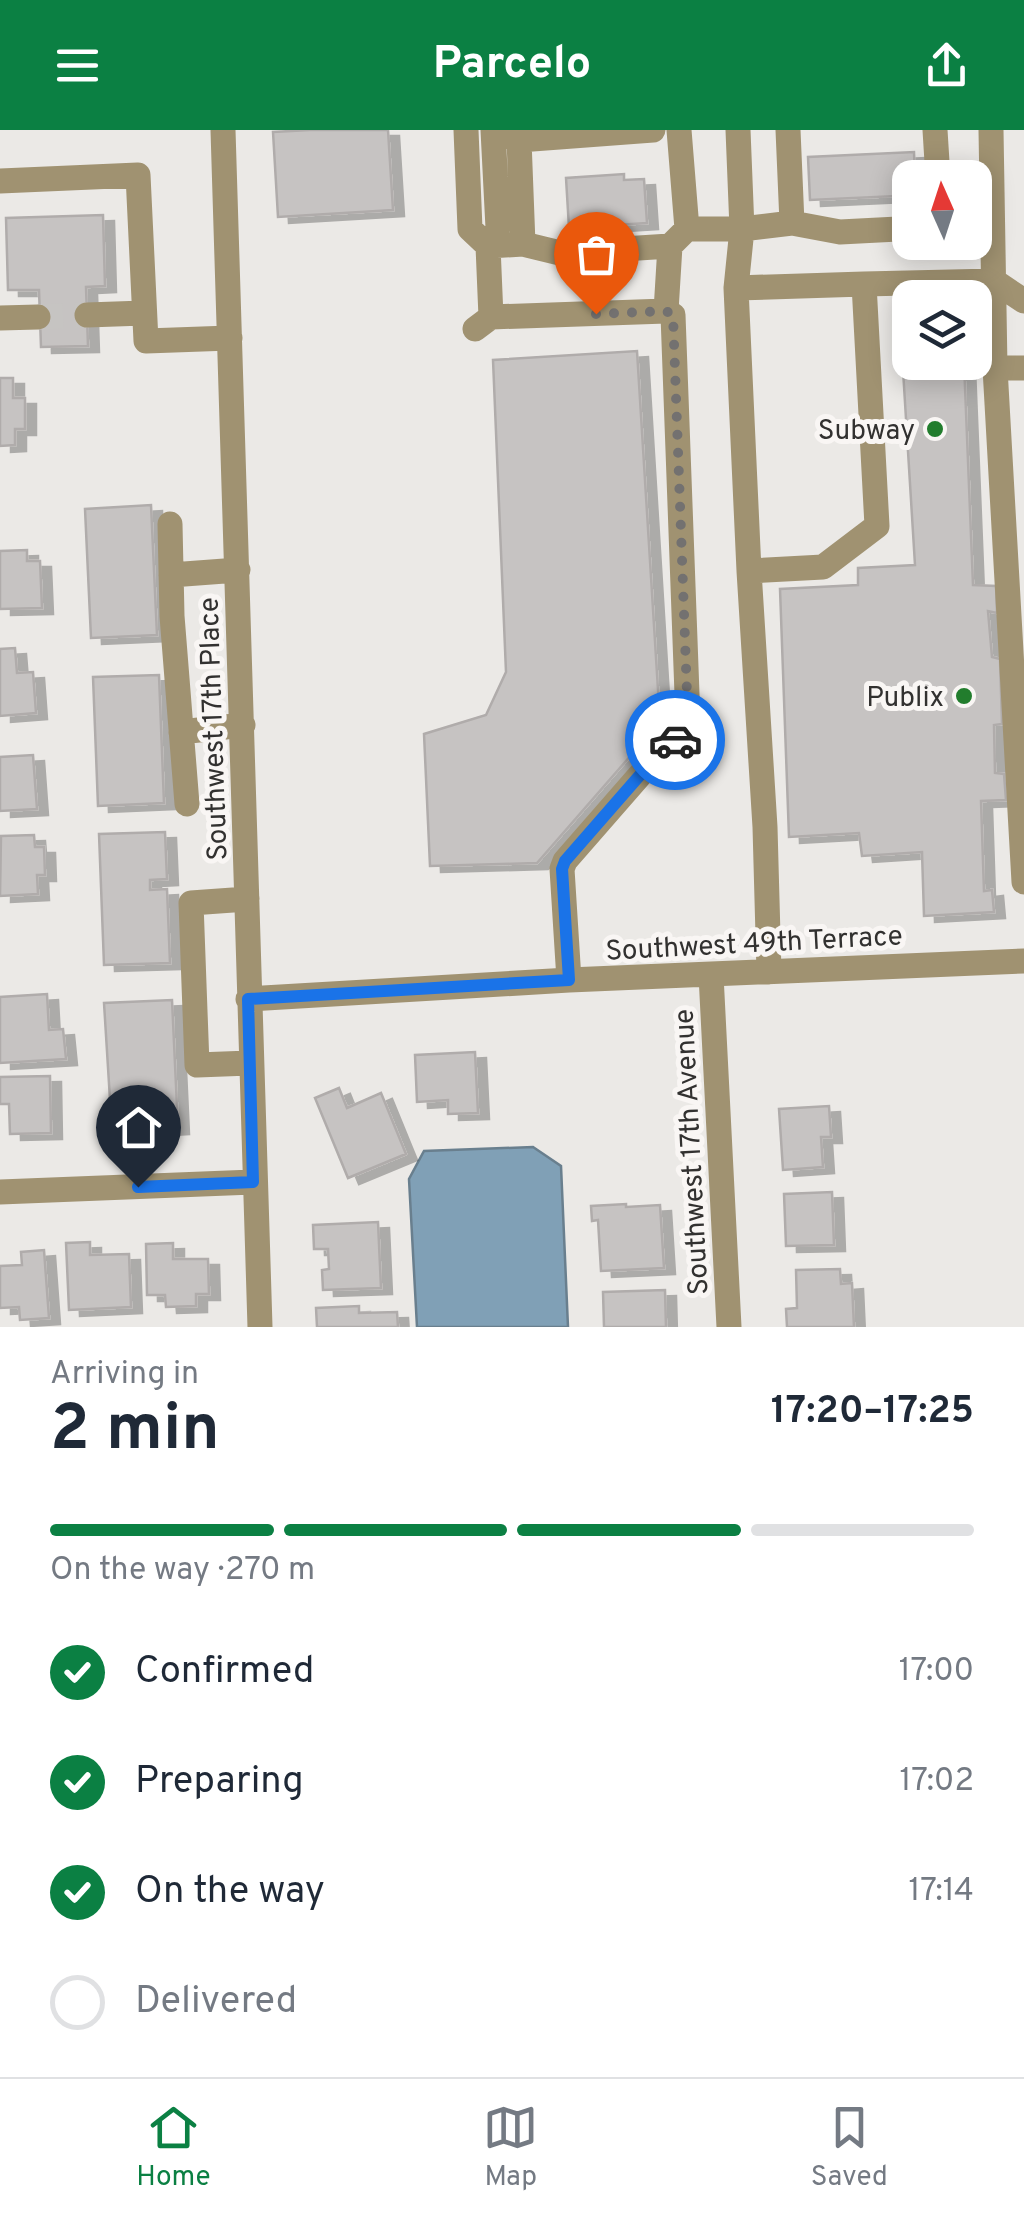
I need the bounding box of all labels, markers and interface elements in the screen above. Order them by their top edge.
text: Parcelo [433,37,591,94]
icon: menu [50,38,105,93]
icon: share [919,38,974,93]
north arrow [892,160,992,260]
map controls [892,160,992,380]
pin [554,212,639,315]
icon: bag [569,227,624,282]
button: layers [892,280,992,380]
place label: Subway [818,414,915,450]
marker: Subway [924,418,946,440]
street label: Southwest 17th Place [192,597,238,861]
place label: Publix [866,681,944,717]
marker: Publix [953,685,975,707]
courier [625,690,725,790]
icon: car [648,713,703,768]
street label: Southwest 49th Terrace [605,919,904,971]
street label: Southwest 17th Avenue [668,1008,718,1296]
pin [96,1085,181,1188]
icon: home [111,1100,166,1155]
text: Arriving in [50,1355,199,1395]
text: 17:20–17:25 [771,1388,974,1437]
text: 2 min [50,1391,220,1473]
text: On the way · 270 m [50,1551,315,1591]
icon: check [50,1645,105,1700]
text: Confirmed [135,1648,314,1697]
text: 17:00 [899,1652,974,1692]
icon: check [50,1755,105,1810]
text: Preparing [135,1758,304,1807]
text: 17:02 [899,1762,974,1802]
icon: check [50,1865,105,1920]
text: On the way [135,1868,325,1917]
text: 17:14 [908,1872,974,1912]
text: Delivered [135,1978,297,2027]
tab: Home [136,2100,211,2196]
tab: Map [483,2100,538,2196]
tab: Saved [811,2100,888,2196]

